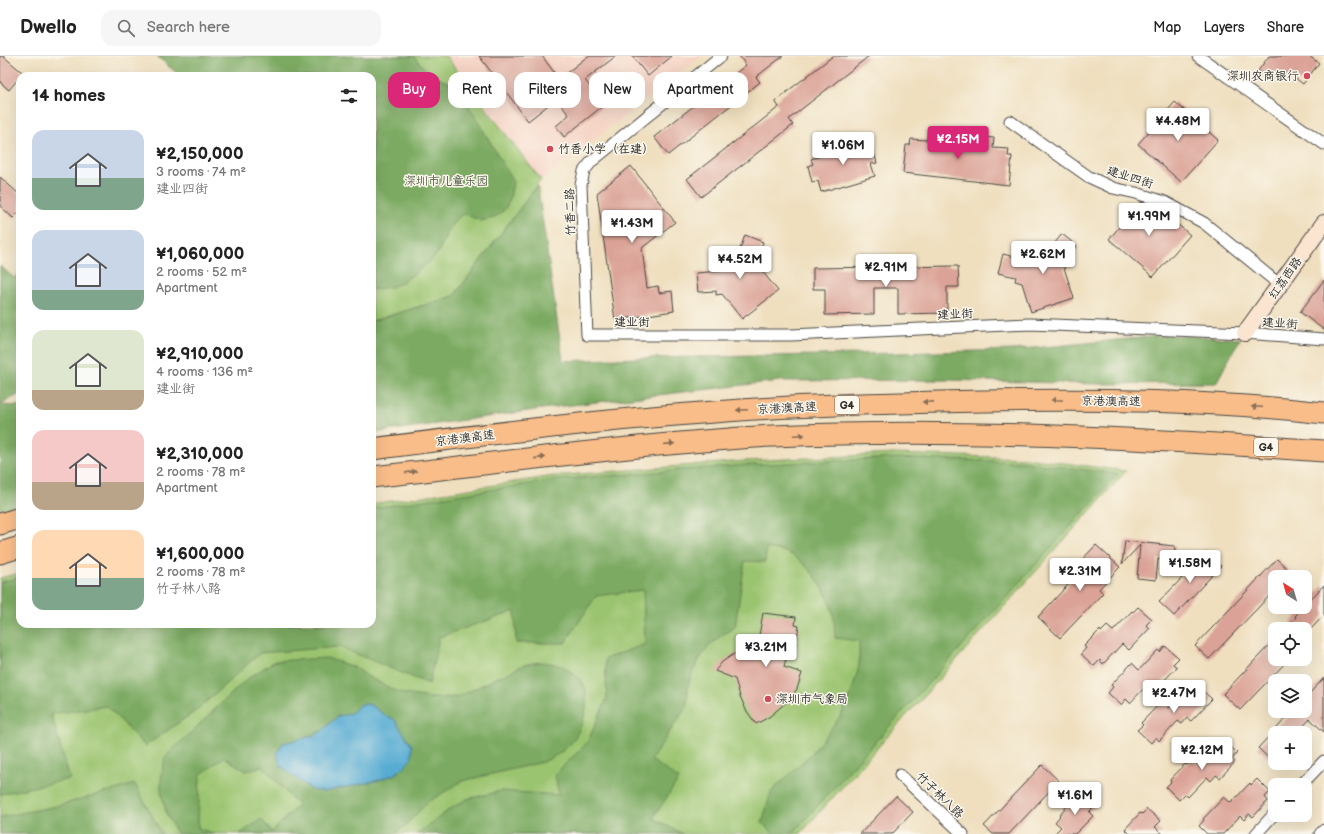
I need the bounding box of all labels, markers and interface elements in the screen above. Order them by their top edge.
search box [101,10,381,46]
text: Dwello [20,16,77,39]
icon: search [115,17,137,39]
text: Search here [147,18,230,37]
text: Map [1153,19,1181,36]
text: Layers [1203,19,1245,36]
text: Share [1267,19,1304,36]
place label: 深圳农商银行 [1227,69,1299,84]
marker: 深圳农商银行 [1302,71,1312,81]
chip: Buy [388,72,440,108]
chip: Rent [448,72,506,108]
chip: Filters [514,72,581,108]
chip: New [589,72,645,108]
chip: Apartment [653,72,748,108]
icon: filters [338,85,360,107]
text: 14 homes [32,86,105,106]
pin: ¥4.48M [1145,108,1211,142]
text: ¥4.48M [1155,113,1201,129]
pin: ¥2.15M [925,126,991,160]
text: ¥2.15M [937,131,979,147]
pin: ¥1.06M [810,132,876,166]
text: ¥1.06M [821,137,865,153]
place label: 竹香小学（在建） [558,142,654,157]
text: ¥2,150,000 [156,144,244,164]
marker: 竹香小学（在建） [545,144,555,154]
icon: home [64,146,112,194]
street label: 建业四街 [1105,163,1155,192]
text: 3 rooms · 74 m² [156,164,246,180]
park label: 深圳市儿童乐园 [404,174,488,189]
text: 建业四街 [156,181,208,197]
street label: 竹香二路 [563,188,578,236]
pin: ¥1.99M [1116,203,1182,237]
text: ¥1.99M [1128,208,1170,224]
pin: ¥1.43M [599,210,665,244]
text: ¥1.43M [611,215,653,231]
pin: ¥2.62M [1010,241,1076,275]
text: ¥1,060,000 [156,244,244,264]
icon: home [64,246,112,294]
pin: ¥4.52M [707,246,773,280]
text: ¥2.62M [1020,246,1066,262]
text: ¥4.52M [717,251,763,267]
pin: ¥2.91M [853,254,919,288]
street label: 红荔西路 [1265,254,1305,302]
text: ¥2.91M [865,259,907,275]
text: 2 rooms · 52 m² [156,264,247,280]
text: Apartment [156,280,217,296]
street label: 建业街 [937,306,973,323]
street label: 建业街 [614,315,650,330]
street label: 建业街 [1261,315,1298,332]
text: ¥2,910,000 [156,344,244,364]
icon: home [64,346,112,394]
text: 4 rooms · 136 m² [156,364,253,380]
text: 建业街 [156,381,195,397]
street label: 京港澳高速 [1081,393,1141,410]
road number: G4 [835,396,859,414]
one-way arrow [1050,397,1063,403]
street label: 京港澳高速 [757,399,817,418]
one-way arrow [921,399,934,405]
one-way arrow [1251,403,1263,410]
one-way arrow [736,407,748,414]
street label: 京港澳高速 [434,427,496,450]
one-way arrow [793,432,805,439]
road number: G4 [1254,438,1278,456]
one-way arrow [663,441,675,448]
text: ¥2,310,000 [156,444,244,464]
icon: home [64,446,112,494]
one-way arrow [534,454,546,461]
text: 2 rooms · 78 m² [156,464,246,480]
one-way arrow [405,469,417,476]
text: Apartment [156,480,217,496]
text: ¥1,600,000 [156,544,244,564]
icon: home [64,546,112,594]
pin: ¥1.58M [1157,550,1223,584]
text: ¥1.58M [1169,555,1211,571]
pin: ¥2.31M [1047,558,1113,592]
text: ¥2.31M [1059,563,1101,579]
text: 2 rooms · 78 m² [156,564,246,580]
north arrow [1268,570,1312,614]
map controls [1268,570,1312,822]
text: 竹子林八路 [156,581,221,597]
button: locate [1268,622,1312,666]
pin: ¥3.21M [733,634,799,668]
text: ¥3.21M [745,639,787,655]
button: layers [1268,674,1312,718]
pin: ¥2.47M [1141,680,1207,714]
text: ¥2.47M [1152,685,1196,701]
place label: 深圳市气象局 [776,692,848,707]
marker: 深圳市气象局 [763,694,773,704]
button: + [1268,726,1312,770]
pin: ¥2.12M [1169,737,1235,771]
text: ¥2.12M [1180,742,1224,758]
street label: 竹子林八路 [913,769,966,822]
button: − [1268,778,1312,822]
pin: ¥1.6M [1047,782,1103,816]
text: ¥1.6M [1057,787,1093,803]

